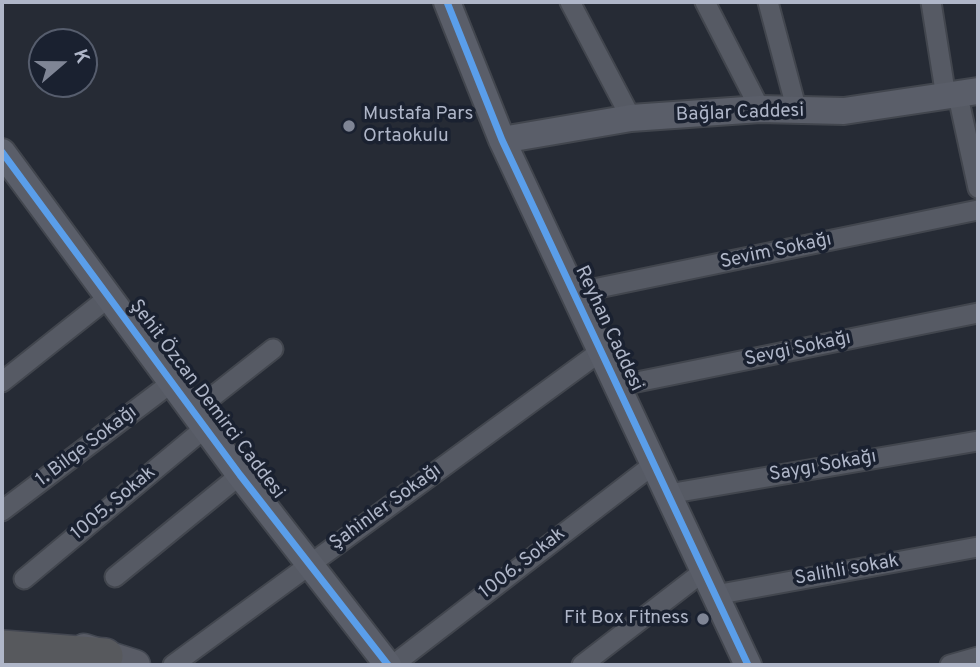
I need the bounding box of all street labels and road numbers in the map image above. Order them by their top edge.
street label: Bağlar Caddesi [675,100,805,128]
street label: Sevim Sokağı [718,229,834,275]
street label: Reyhan Caddesi [569,263,647,395]
street label: Şehit Özcan Demirci Caddesi [124,296,288,504]
street label: Sevgi Sokağı [743,328,853,372]
street label: 1. Bilge Sokağı [32,402,142,492]
street label: Saygı Sokağı [768,446,878,488]
street label: Şahinler Sokağı [326,460,446,556]
street label: 1005. Sokak [67,462,161,546]
street label: 1006. Sokak [475,523,571,605]
street label: Salihli sokak [793,551,901,591]

